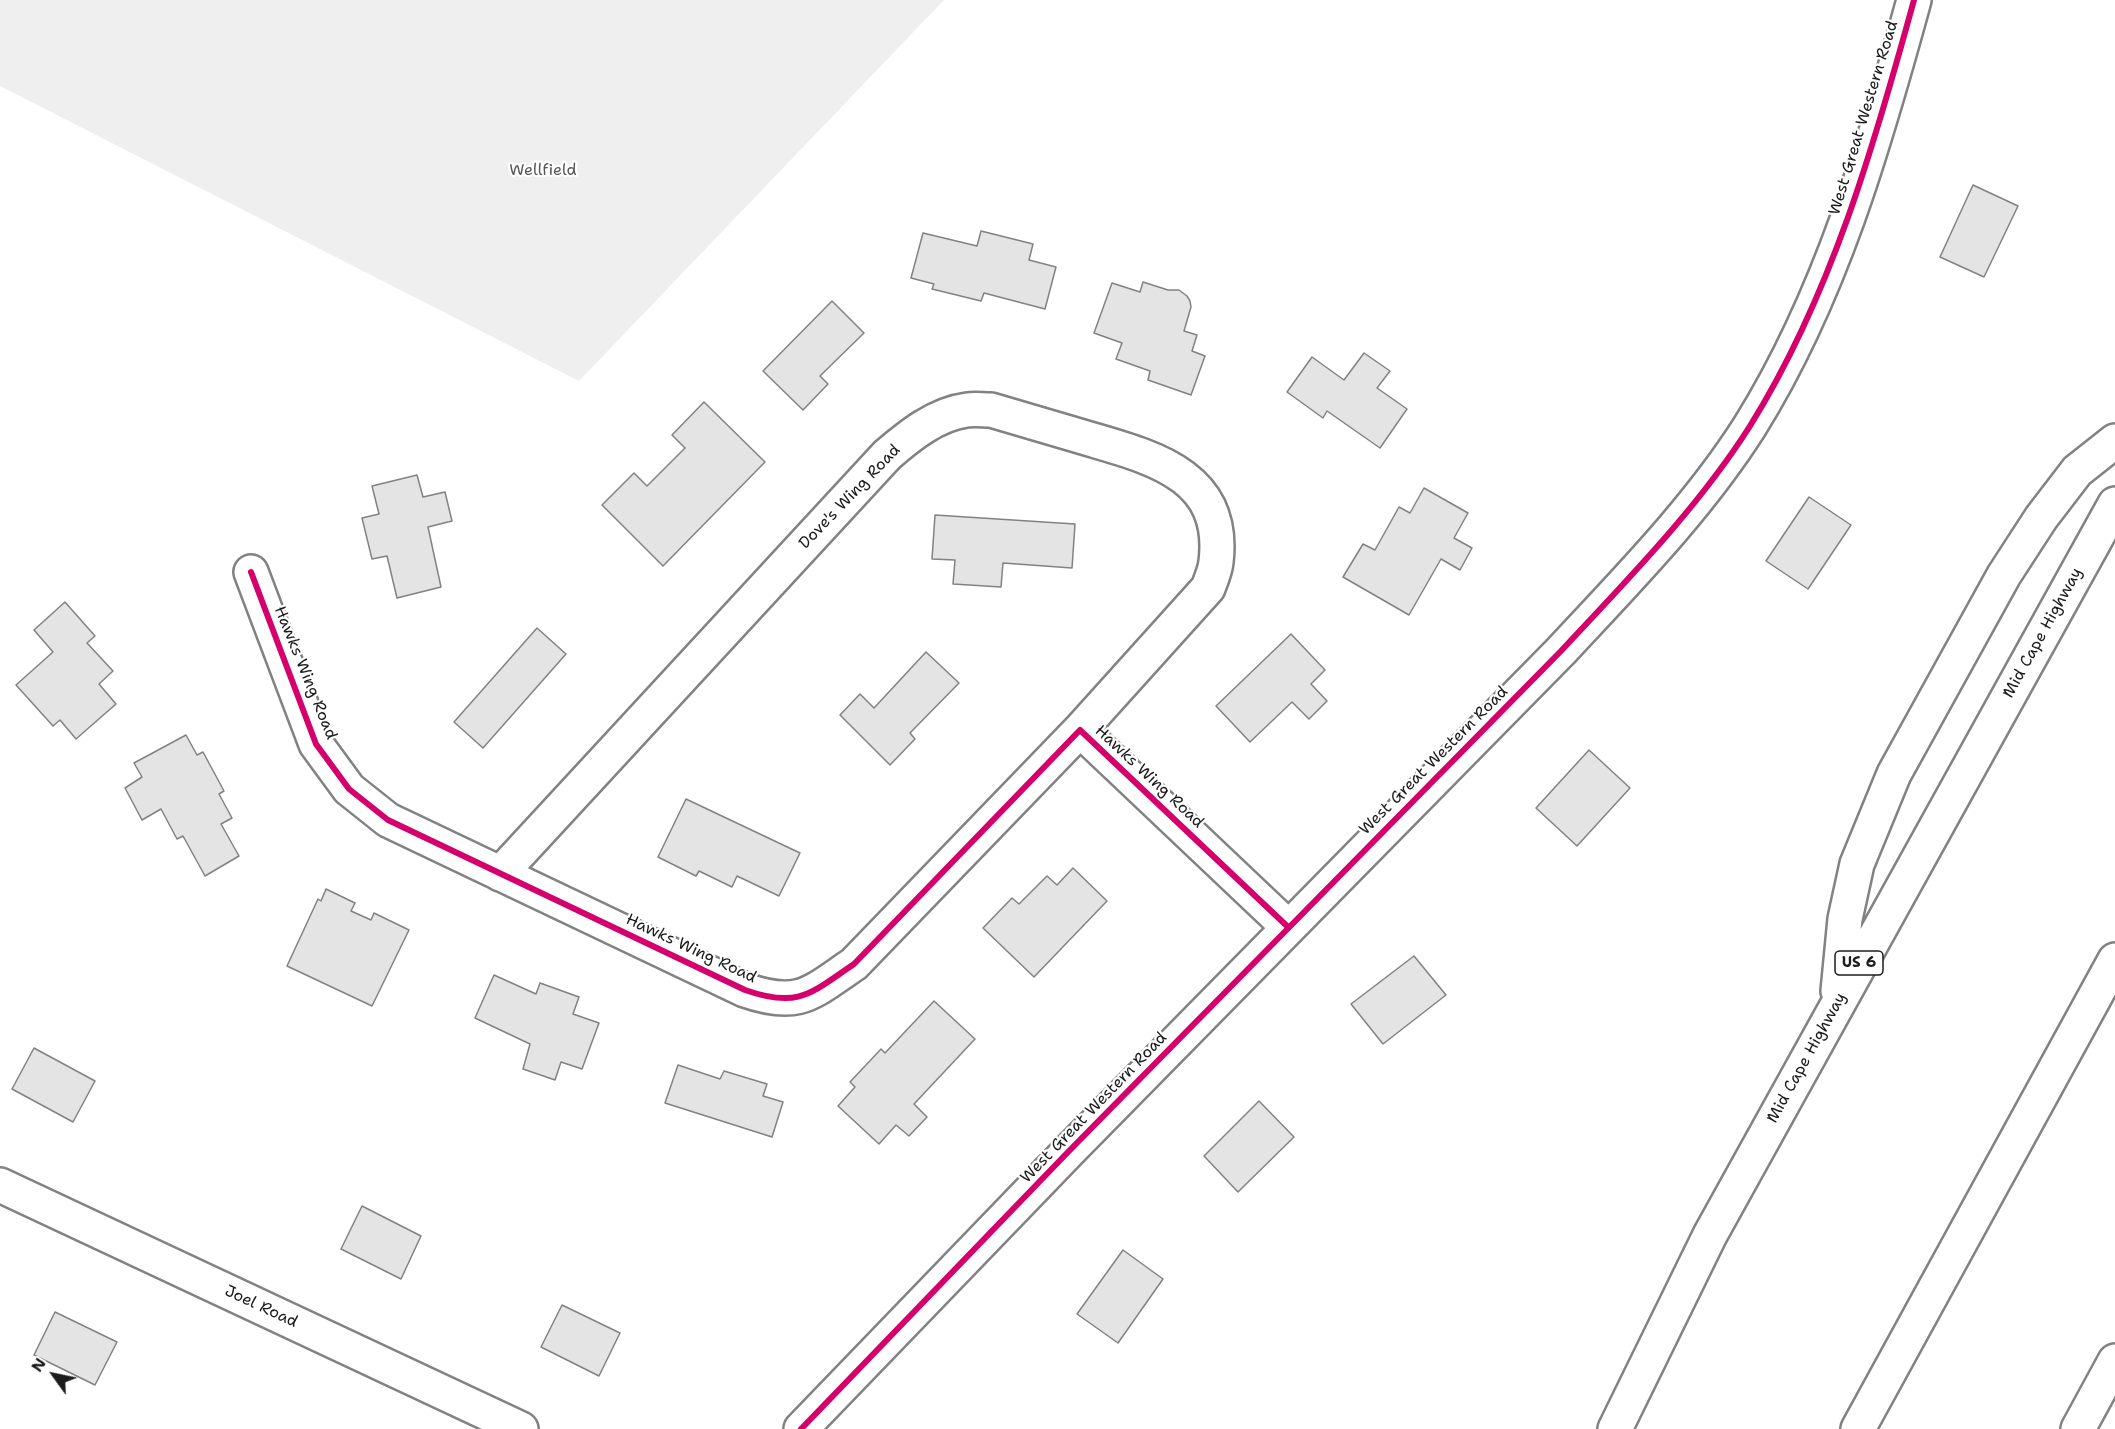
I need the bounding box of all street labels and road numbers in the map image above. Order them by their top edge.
street label: West Great Western Road [1825,18,1903,218]
street label: Dove's Wing Road [795,441,905,553]
street label: Mid Cape Highway [1999,564,2087,702]
street label: Hawks Wing Road [270,604,340,742]
street label: West Great Western Road [1356,683,1512,839]
street label: Hawks Wing Road [1091,722,1207,832]
street label: Hawks Wing Road [623,910,759,988]
road number: US 6 [1835,951,1883,975]
street label: Mid Cape Highway [1763,989,1851,1127]
street label: West Great Western Road [1017,1029,1171,1187]
street label: Joel Road [221,1282,301,1332]

